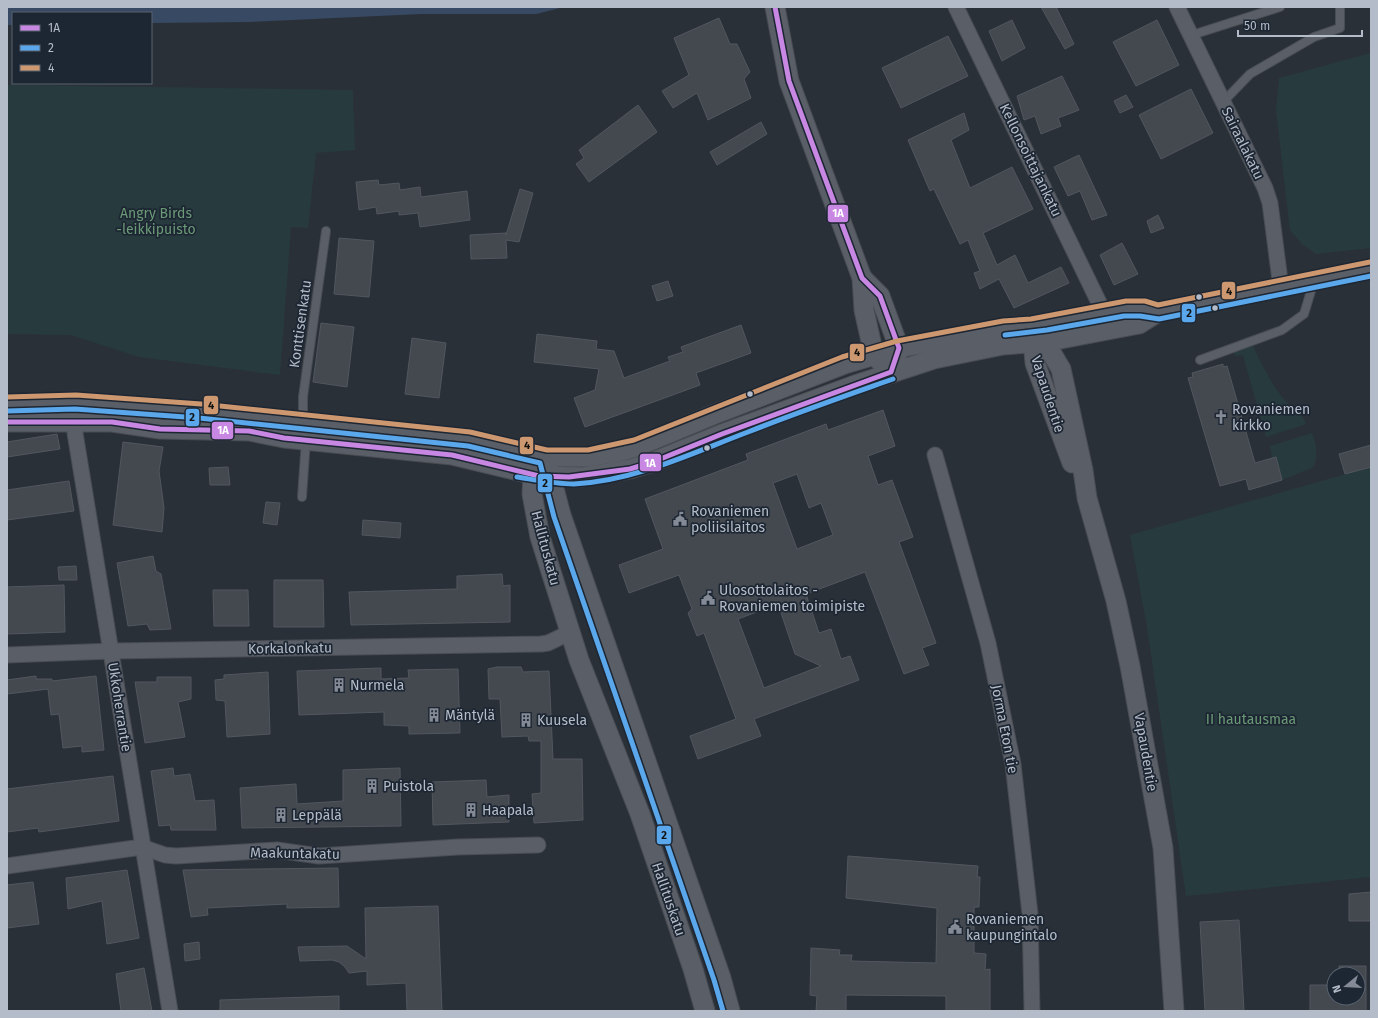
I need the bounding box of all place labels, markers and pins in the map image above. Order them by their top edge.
unlabelled marker [1194,292,1204,302]
unlabelled marker [1210,303,1220,313]
unlabelled marker [745,389,755,399]
place label: Rovaniemen kirkko [1232,401,1310,434]
church icon: Rovaniemen kirkko [1213,409,1229,425]
unlabelled marker [702,443,712,453]
place label: Rovaniemen poliisilaitos [691,503,769,536]
public building icon: Rovaniemen poliisilaitos [672,511,688,527]
place label: Ulosottolaitos - Rovaniemen toimipiste [719,582,865,615]
public building icon: Ulosottolaitos - Rovaniemen toimipiste [700,590,716,606]
building icon: Nurmela [331,677,347,693]
place label: Nurmela [350,677,404,694]
building icon: Mäntylä [426,707,442,723]
place label: Mäntylä [445,707,495,724]
building icon: Kuusela [518,712,534,728]
place label: Kuusela [537,712,587,729]
building icon: Puistola [364,778,380,794]
place label: Puistola [383,778,434,795]
building icon: Haapala [463,802,479,818]
place label: Haapala [482,802,534,819]
building icon: Leppälä [273,807,289,823]
place label: Leppälä [292,807,342,824]
place label: Rovaniemen kaupungintalo [966,911,1057,944]
public building icon: Rovaniemen kaupungintalo [947,919,963,935]

